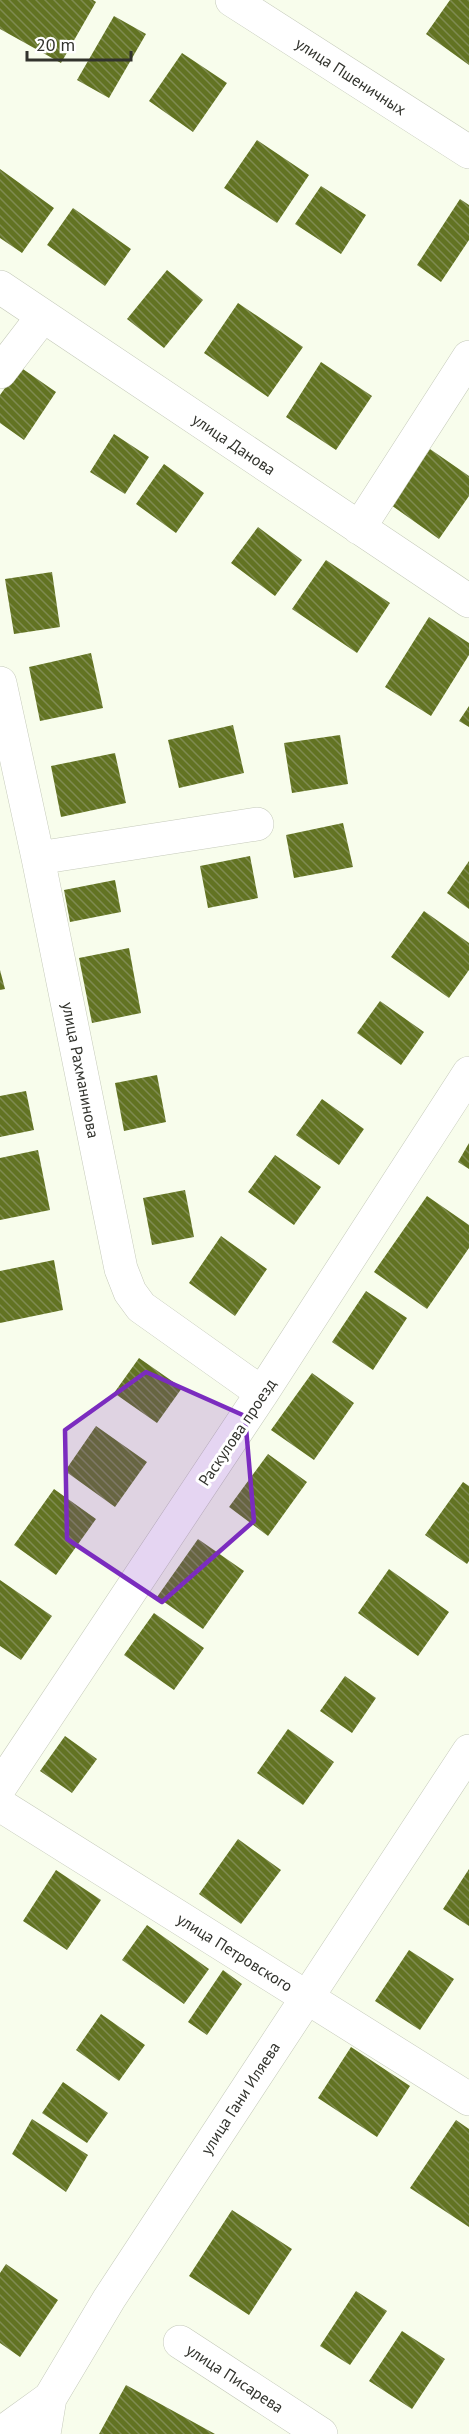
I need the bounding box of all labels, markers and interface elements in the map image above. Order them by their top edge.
scale bar [27,24,130,62]
text: 20 m [36,33,75,56]
street label: улица Пшеничных [292,33,410,119]
street label: улица Данова [188,409,280,479]
street label: улица Рахманинова [58,1000,104,1140]
street label: Раскулова проезд [194,1374,280,1489]
street label: улица Петровского [173,1908,297,1996]
street label: улица Гани Иляева [196,2038,284,2158]
street label: улица Писарева [183,2339,287,2417]

